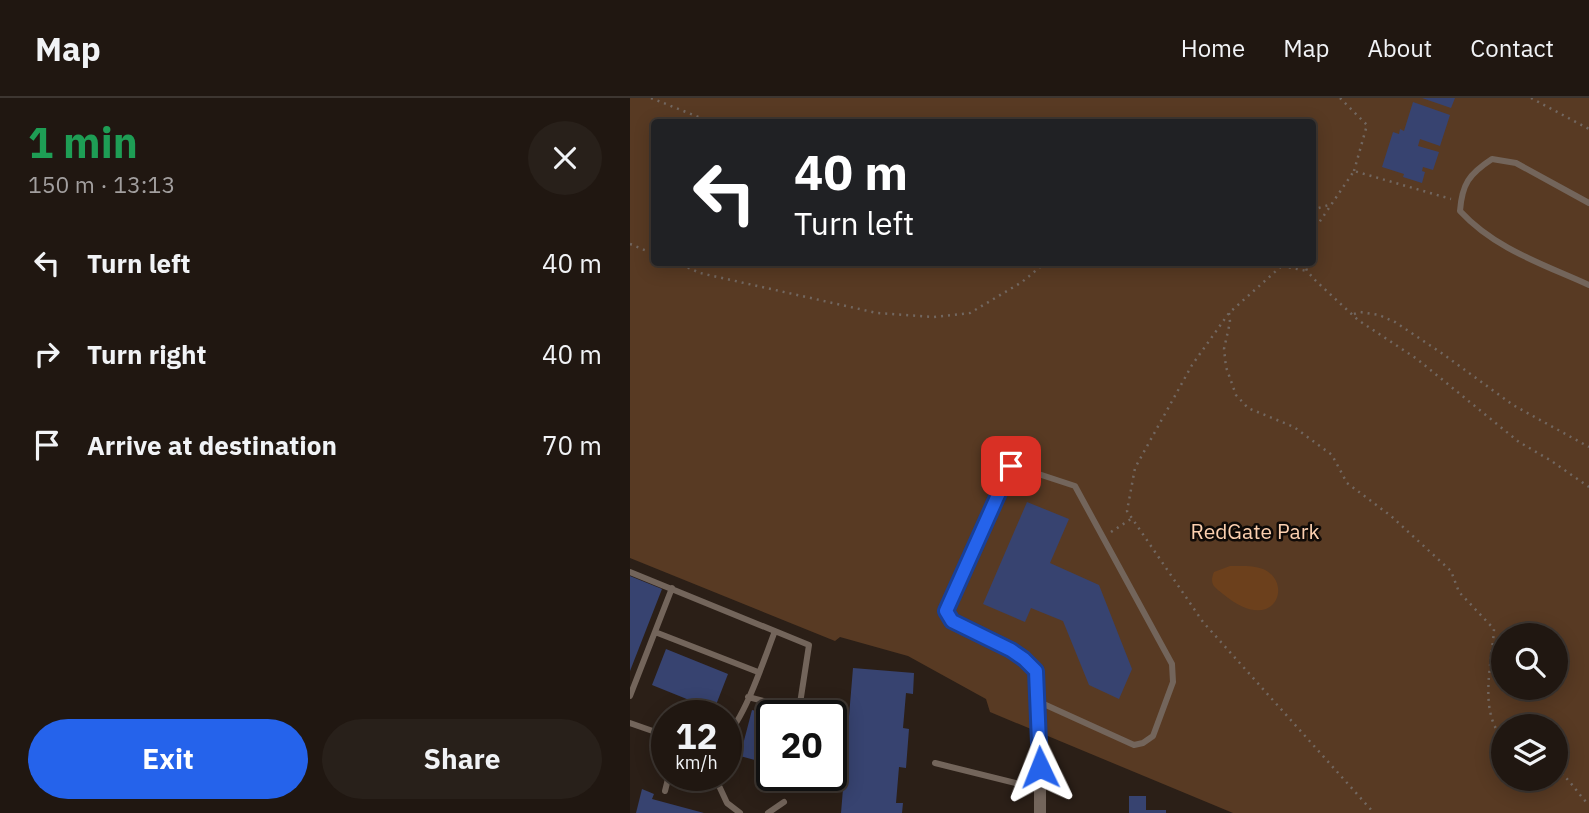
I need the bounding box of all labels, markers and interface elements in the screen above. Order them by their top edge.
text: Map [35,27,101,70]
text: Home [1181,32,1245,64]
text: Map [1283,32,1329,64]
text: About [1367,32,1432,64]
text: Contact [1470,32,1554,64]
text: 1 min [28,115,138,170]
button: close [528,121,602,195]
text: 40 m [794,140,908,203]
icon: left [679,147,770,238]
text: 150 m · 13:13 [28,169,175,199]
text: Turn left [794,202,914,244]
icon: left [28,244,66,282]
text: Turn left [87,246,190,280]
text: 40 m [542,246,602,280]
icon: right [28,335,66,373]
text: Turn right [87,337,206,371]
text: 40 m [542,337,602,371]
icon: arrive [28,426,66,464]
text: Arrive at destination [87,428,337,462]
text: 70 m [542,428,602,462]
pin [981,436,1041,496]
icon: arrive [992,447,1030,485]
park label: RedGate Park [1191,517,1319,545]
map controls [1491,623,1568,791]
button: search [1491,623,1568,700]
speed limit sign: 20 [756,700,847,791]
text: 12 [675,713,718,759]
button: layers [1491,714,1568,791]
button: Exit [28,719,308,799]
button: Share [322,719,602,799]
position arrow [1003,730,1077,804]
text: km/h [675,751,718,774]

